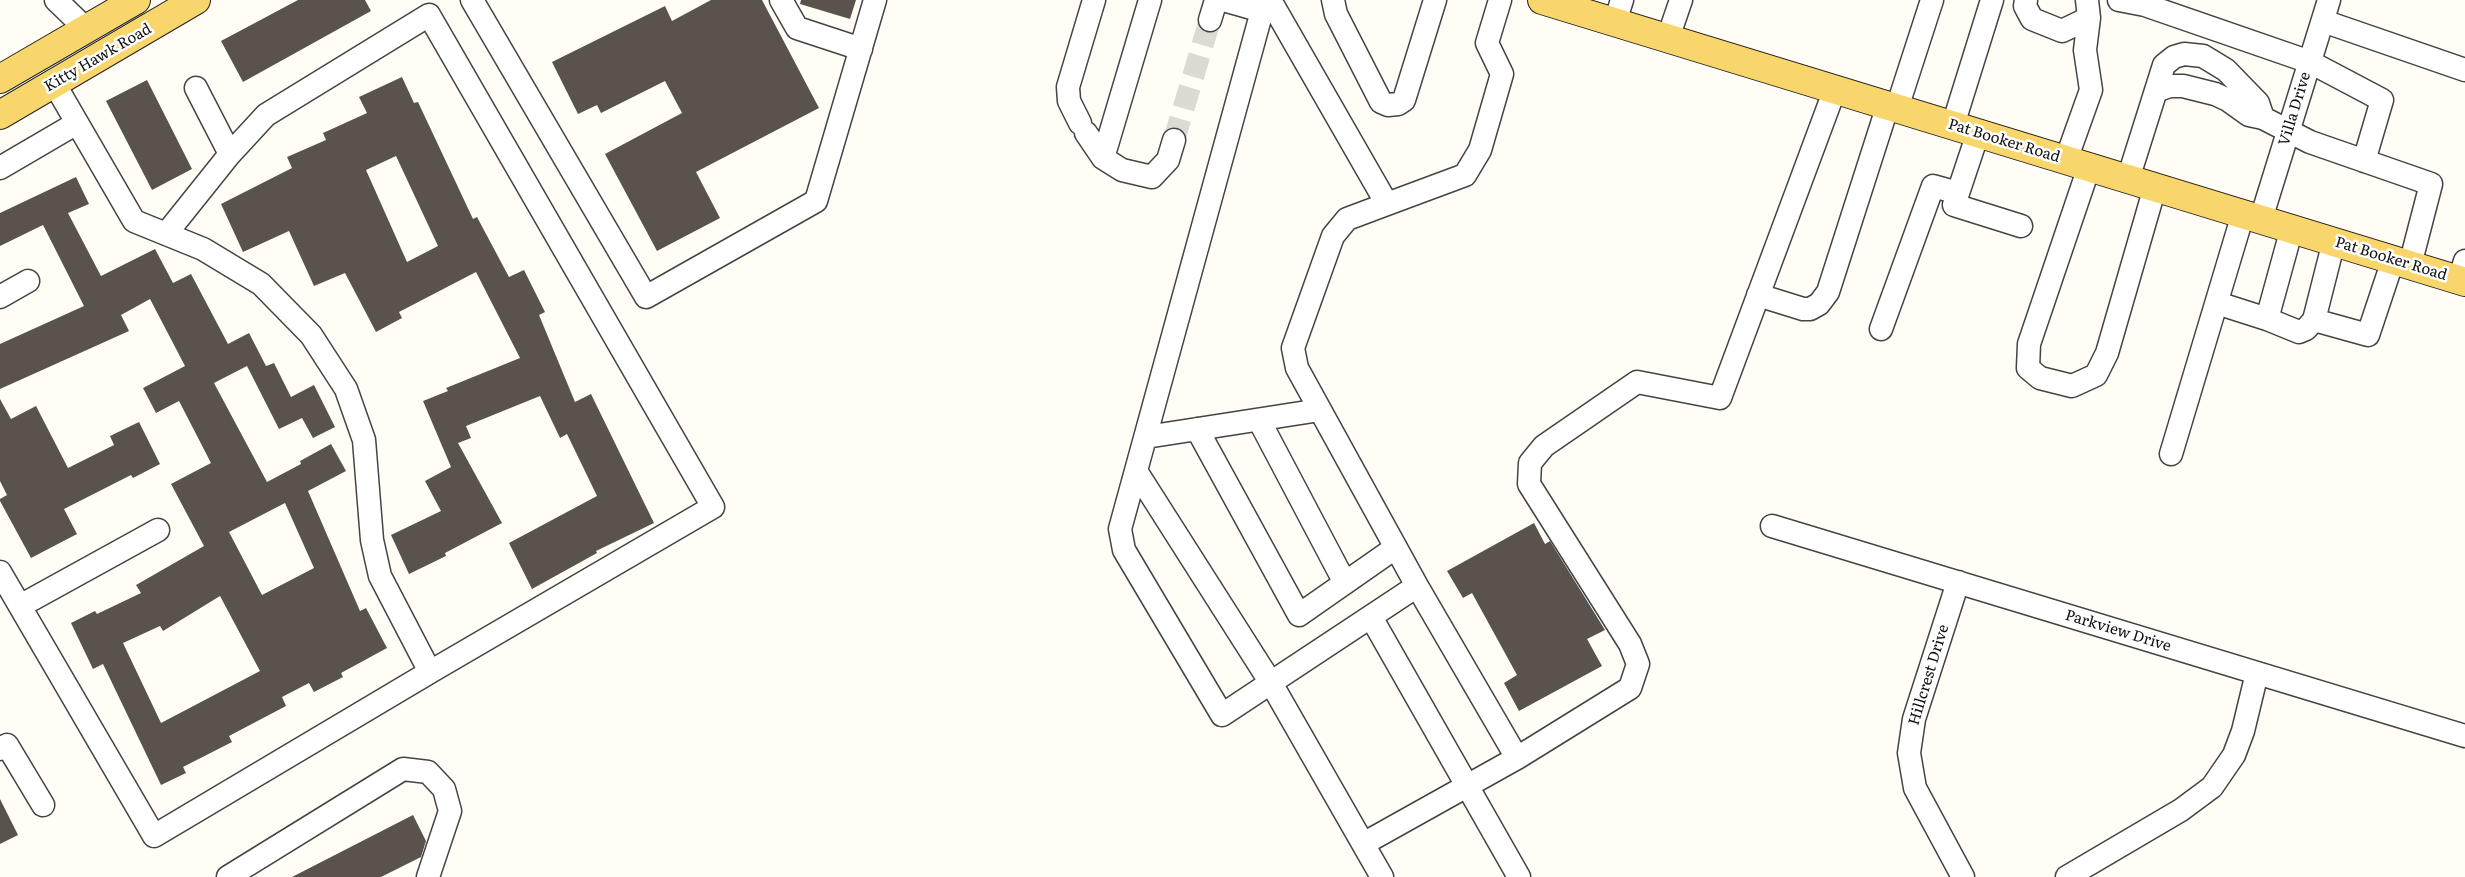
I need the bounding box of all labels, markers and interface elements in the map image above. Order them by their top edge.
street label: Kitty Hawk Road [41,20,155,96]
street label: Villa Drive [2275,70,2315,148]
street label: Pat Booker Road [1946,115,2062,167]
street label: Pat Booker Road [2333,233,2449,285]
street label: Parkview Drive [2063,606,2173,656]
street label: Hillcrest Drive [1905,622,1953,728]

